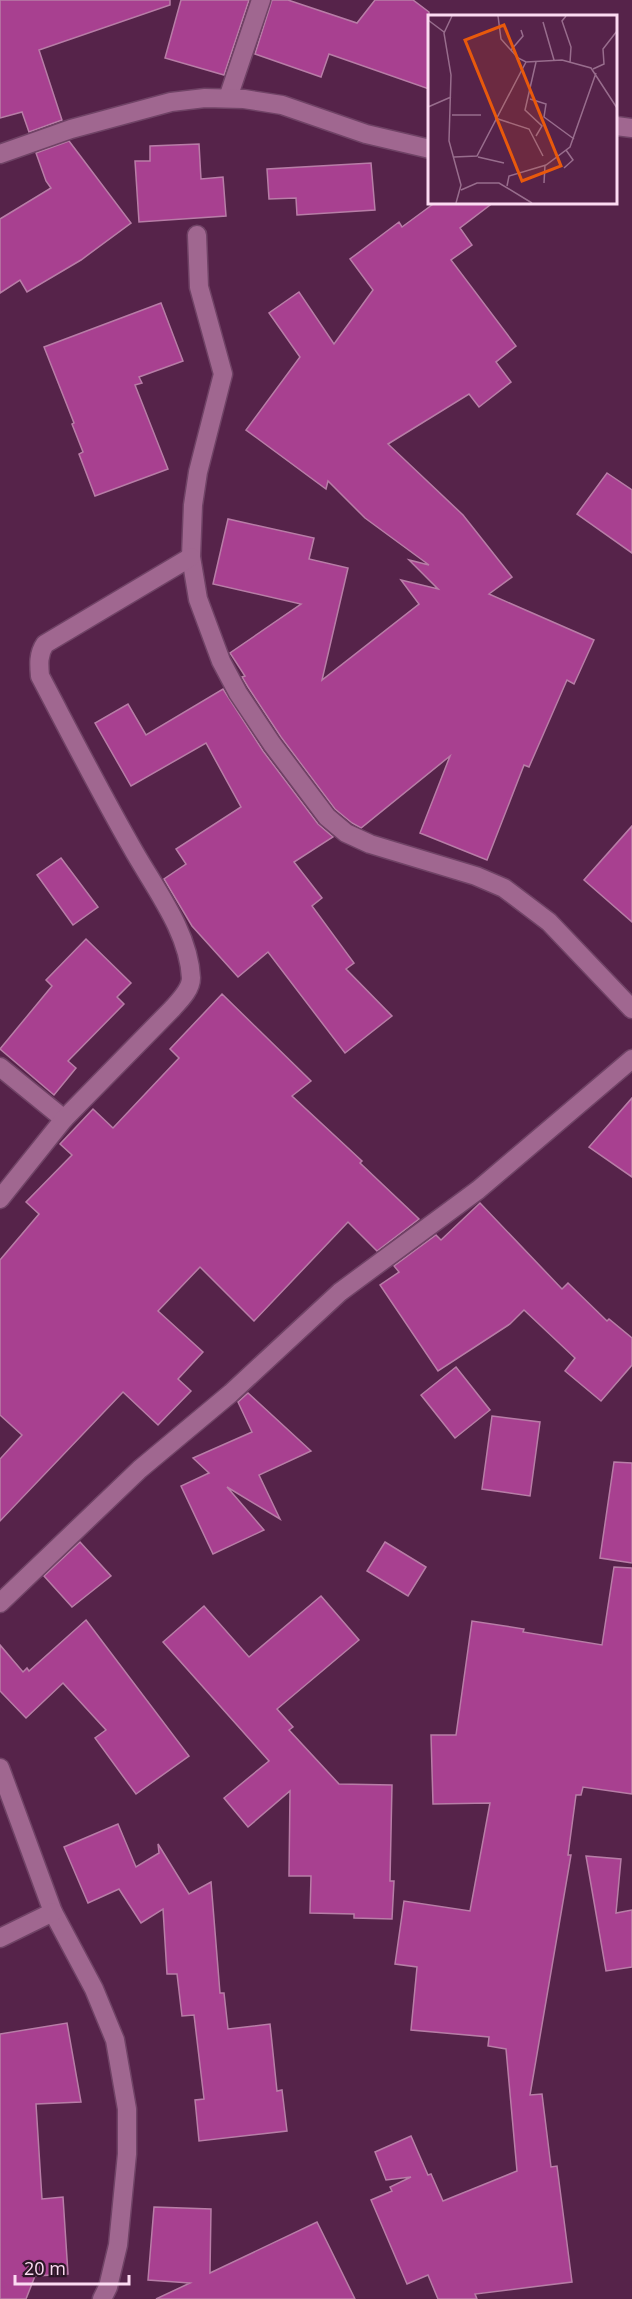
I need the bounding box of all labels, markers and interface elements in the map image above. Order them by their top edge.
inset map [428,15,617,204]
scale bar [15,2248,129,2286]
text: 20 m [24,2256,66,2280]

